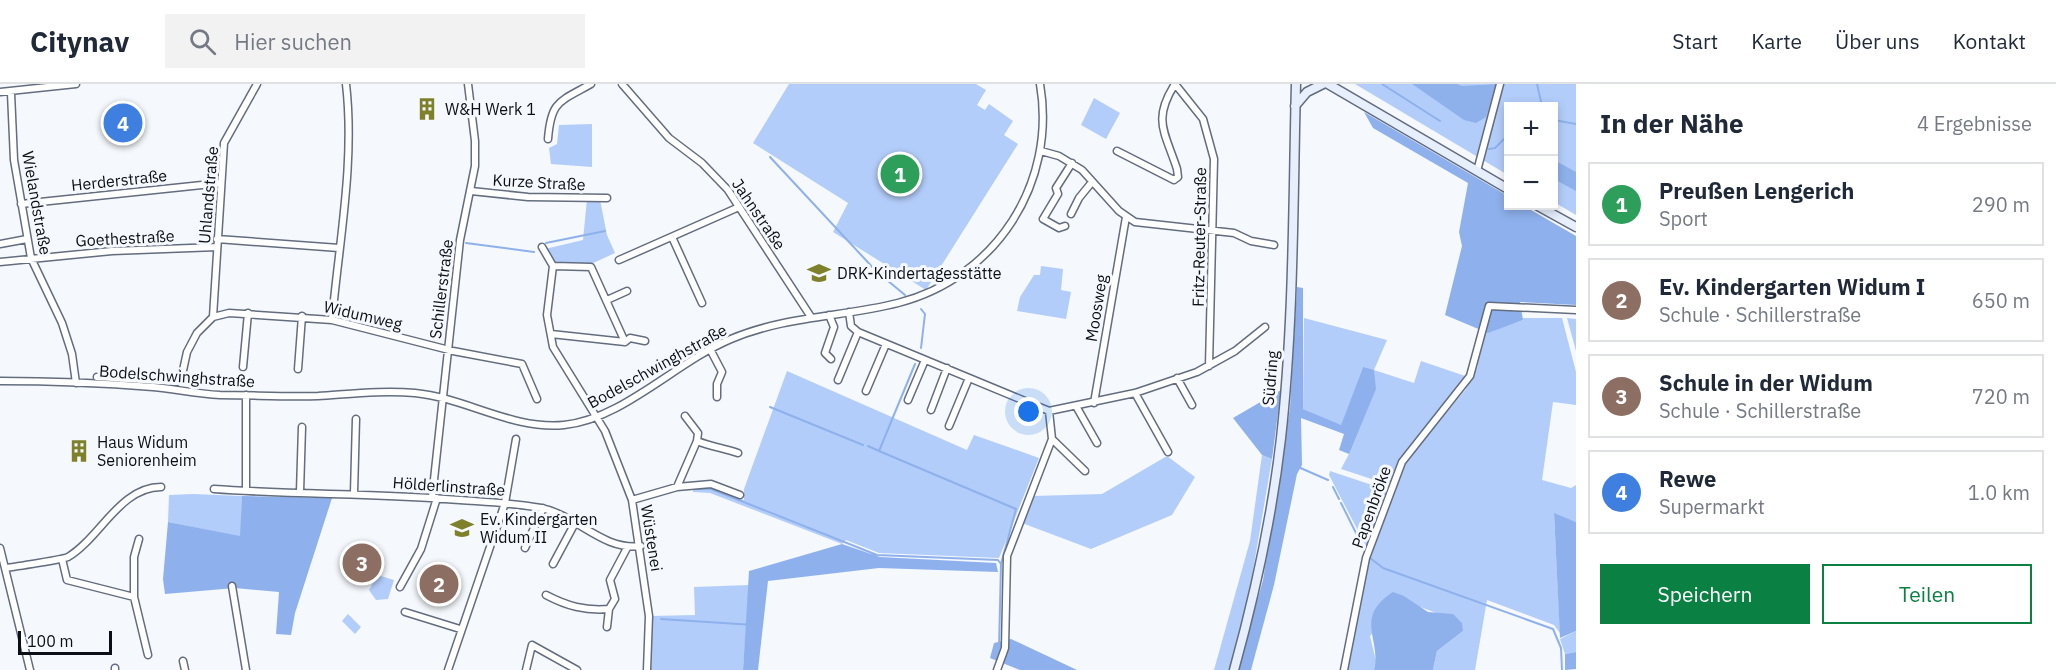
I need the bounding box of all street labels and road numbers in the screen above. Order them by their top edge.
street label: Uhlandstraße [194,145,222,245]
street label: Wielandstraße [18,150,56,257]
street label: Herderstraße [70,165,168,195]
street label: Fritz-Reuter-Straße [1188,167,1210,307]
street label: Kurze Straße [492,170,586,194]
street label: Jahnstraße [728,175,790,254]
street label: Goethestraße [75,225,175,251]
street label: Schillerstraße [425,238,457,340]
street label: Moosweg [1081,272,1111,343]
street label: Widumweg [322,296,405,334]
street label: Bodelschwinghstraße [584,319,730,413]
street label: Südring [1258,349,1282,406]
street label: Bodelschwinghstraße [98,361,256,391]
street label: Papenbröke [1347,463,1395,551]
street label: Hölderlinstraße [392,472,506,500]
street label: Wüstenei [637,503,667,573]

